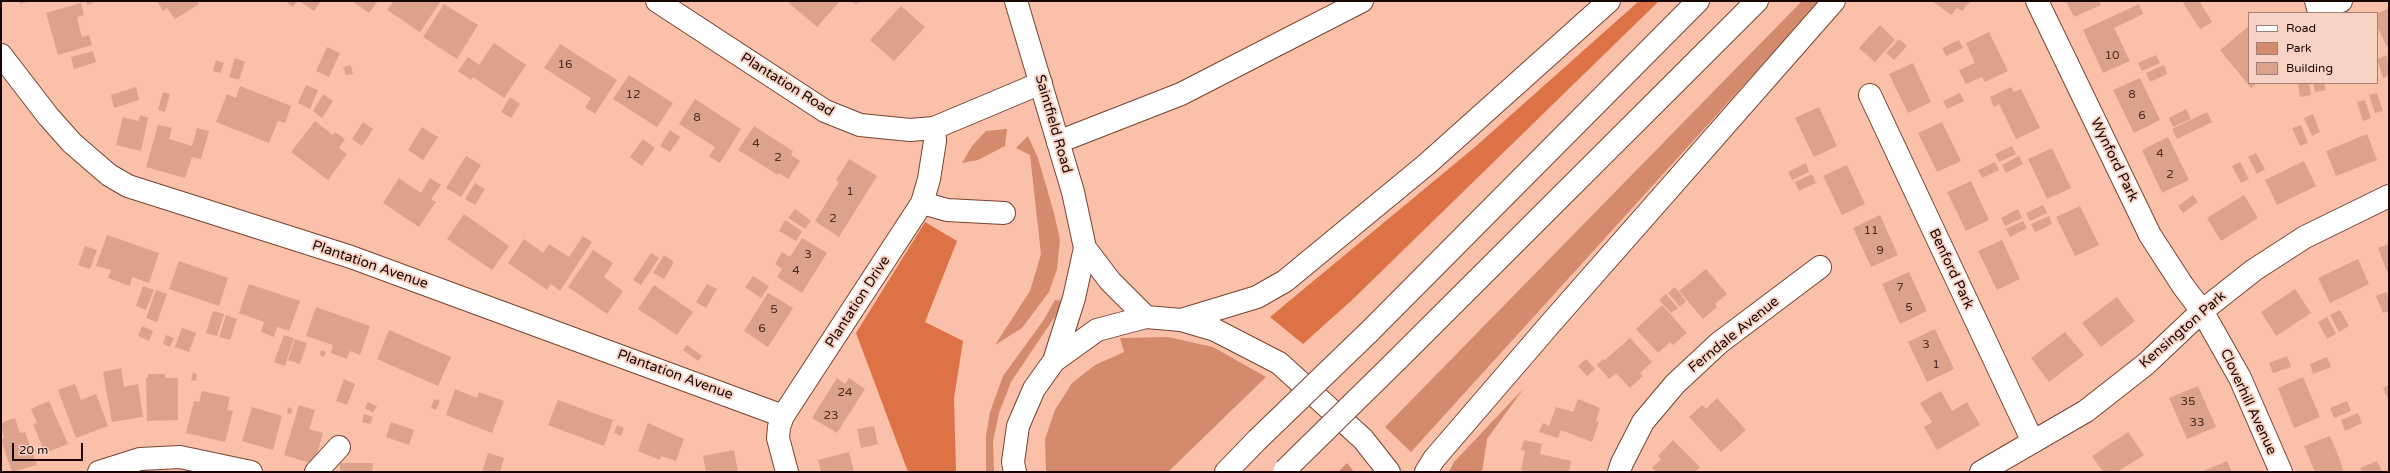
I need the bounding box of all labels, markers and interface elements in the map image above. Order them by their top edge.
legend [2248,12,2378,84]
text: Road [2286,21,2316,35]
text: Park [2286,41,2312,55]
house number: 10 [2104,49,2120,63]
street label: Plantation Road [737,50,837,120]
house number: 16 [557,58,573,72]
text: Building [2286,61,2333,75]
street label: Saintfield Road [1031,73,1075,175]
house number: 12 [625,88,641,102]
house number: 8 [2128,88,2136,102]
house number: 6 [2138,109,2146,123]
house number: 8 [693,111,701,125]
street label: Wynford Park [2087,115,2141,205]
house number: 4 [752,137,760,151]
house number: 4 [2156,147,2164,161]
house number: 2 [774,151,782,165]
house number: 2 [2166,168,2174,182]
house number: 1 [846,185,854,199]
house number: 2 [829,212,837,226]
house number: 11 [1863,224,1879,238]
street label: Benford Park [1925,226,1977,312]
street label: Plantation Avenue [310,237,430,293]
house number: 9 [1876,244,1884,258]
house number: 3 [804,248,812,262]
street label: Plantation Drive [822,253,894,351]
house number: 4 [792,264,800,278]
house number: 7 [1896,281,1904,295]
street label: Kensington Park [2136,288,2230,372]
street label: Ferndale Avenue [1685,293,1783,377]
house number: 5 [1905,301,1913,315]
house number: 5 [770,303,778,317]
house number: 6 [758,322,766,336]
house number: 3 [1922,338,1930,352]
street label: Plantation Avenue [615,346,735,404]
street label: Cloverhill Avenue [2216,346,2280,458]
house number: 1 [1932,358,1940,372]
house number: 24 [837,386,853,400]
house number: 35 [2180,395,2196,409]
house number: 23 [823,409,839,423]
house number: 33 [2189,416,2205,430]
scale bar [14,435,85,461]
text: 20 m [19,443,48,457]

